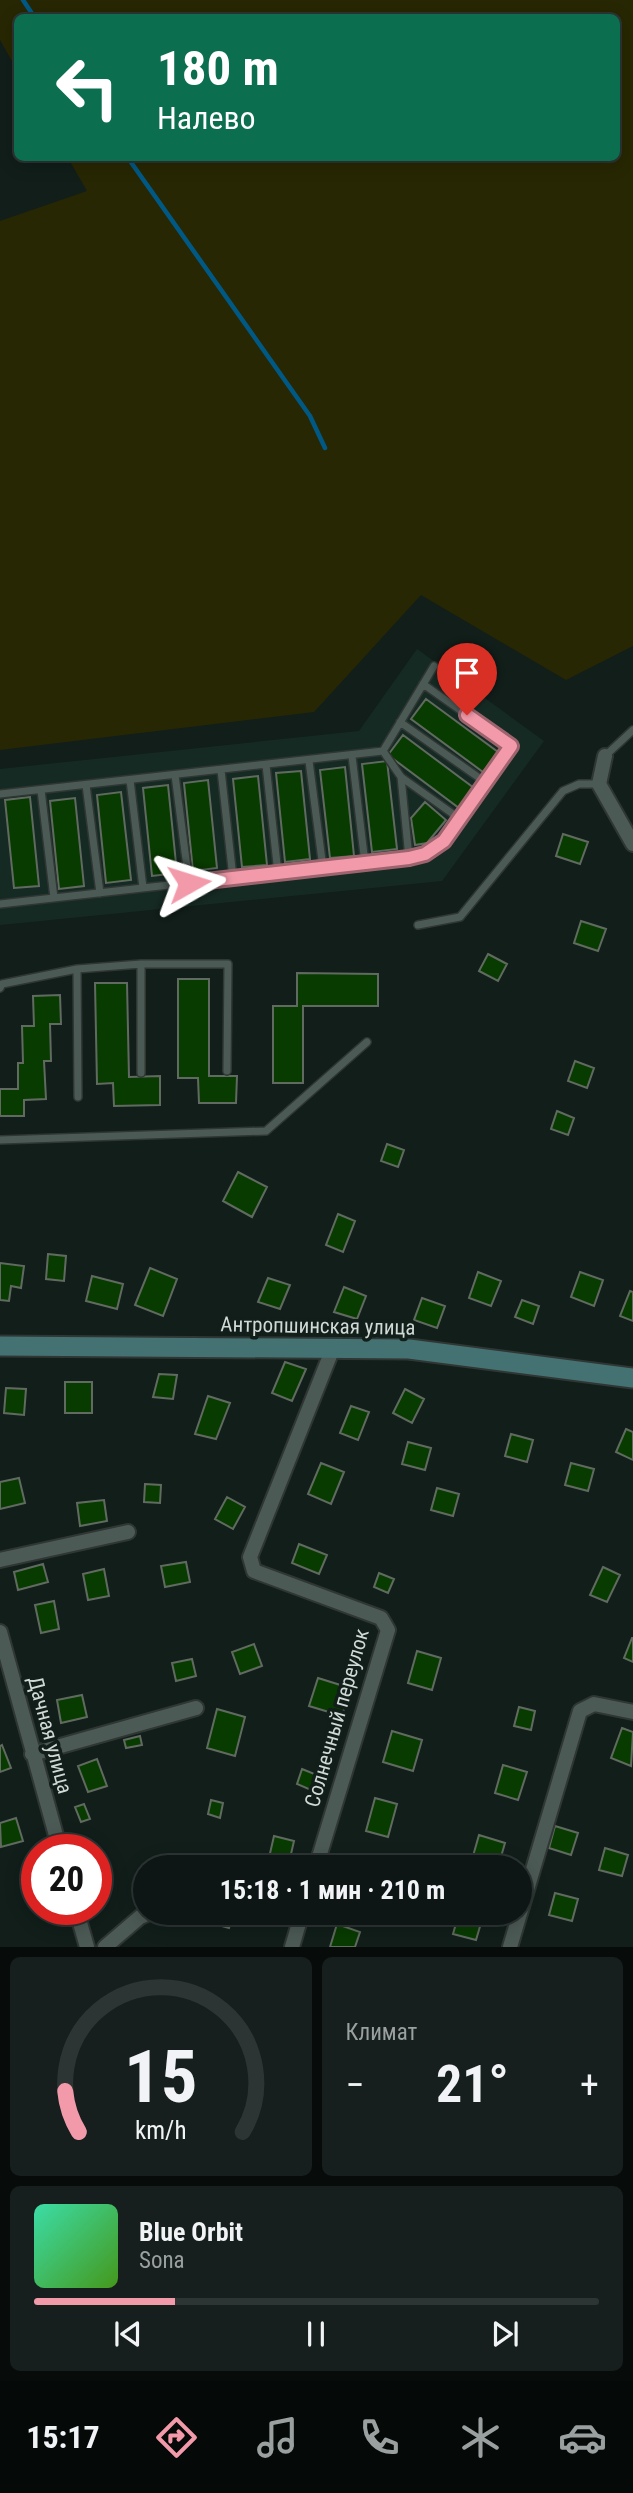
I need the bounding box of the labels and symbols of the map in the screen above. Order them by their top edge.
pin [437,643,497,715]
position arrow [152,846,226,920]
street label: Антропшинская улица [220,1312,416,1340]
street label: Солнечный переулок [300,1626,374,1810]
street label: Дачная улица [23,1674,77,1796]
speed limit sign: 20 [21,1834,112,1925]

